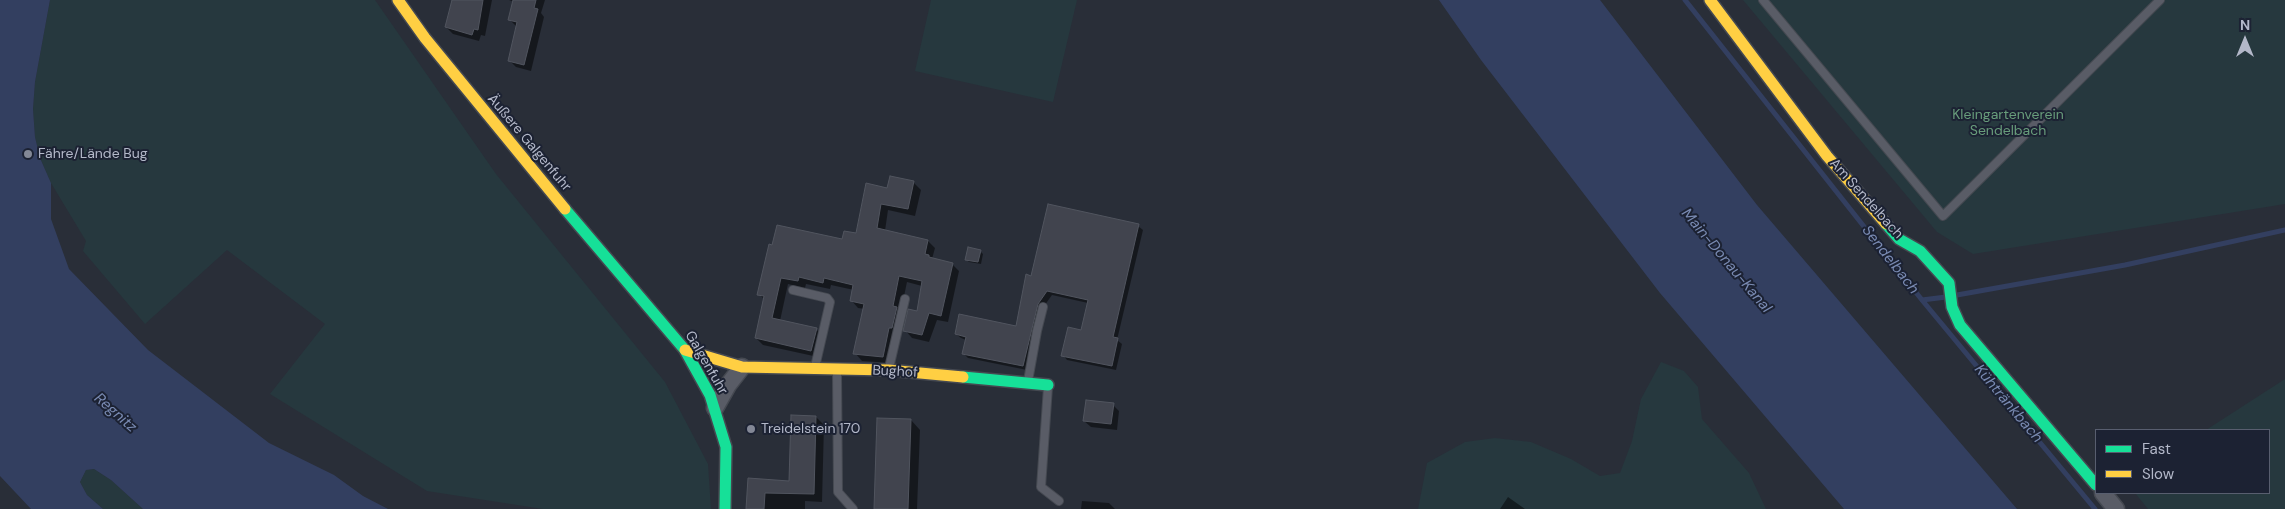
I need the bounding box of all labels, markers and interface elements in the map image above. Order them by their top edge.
north arrow [2220,15,2270,65]
text: N [2240,16,2250,34]
street label: Äußere Galgenfuhr [483,91,575,195]
park label: Kleingartenverein Sendelbach [1952,107,2064,140]
place label: Fähre/Lände Bug [38,146,148,162]
marker: Fähre/Lände Bug [22,148,34,160]
street label: Am Sendelbach [1826,156,1906,242]
water label: Main-Donau-Kanal [1677,205,1775,317]
water label: Sendelbach [1858,222,1922,298]
street label: Galgenfuhr [681,328,731,398]
water label: Kühtränkbach [1970,361,2046,447]
street label: Bughof [872,362,918,382]
water label: Regnitz [90,390,140,436]
place label: Treidelstein 170 [761,421,860,437]
marker: Treidelstein 170 [745,423,757,435]
legend [2095,429,2270,494]
text: Fast [2142,439,2171,459]
text: Slow [2142,464,2174,484]

